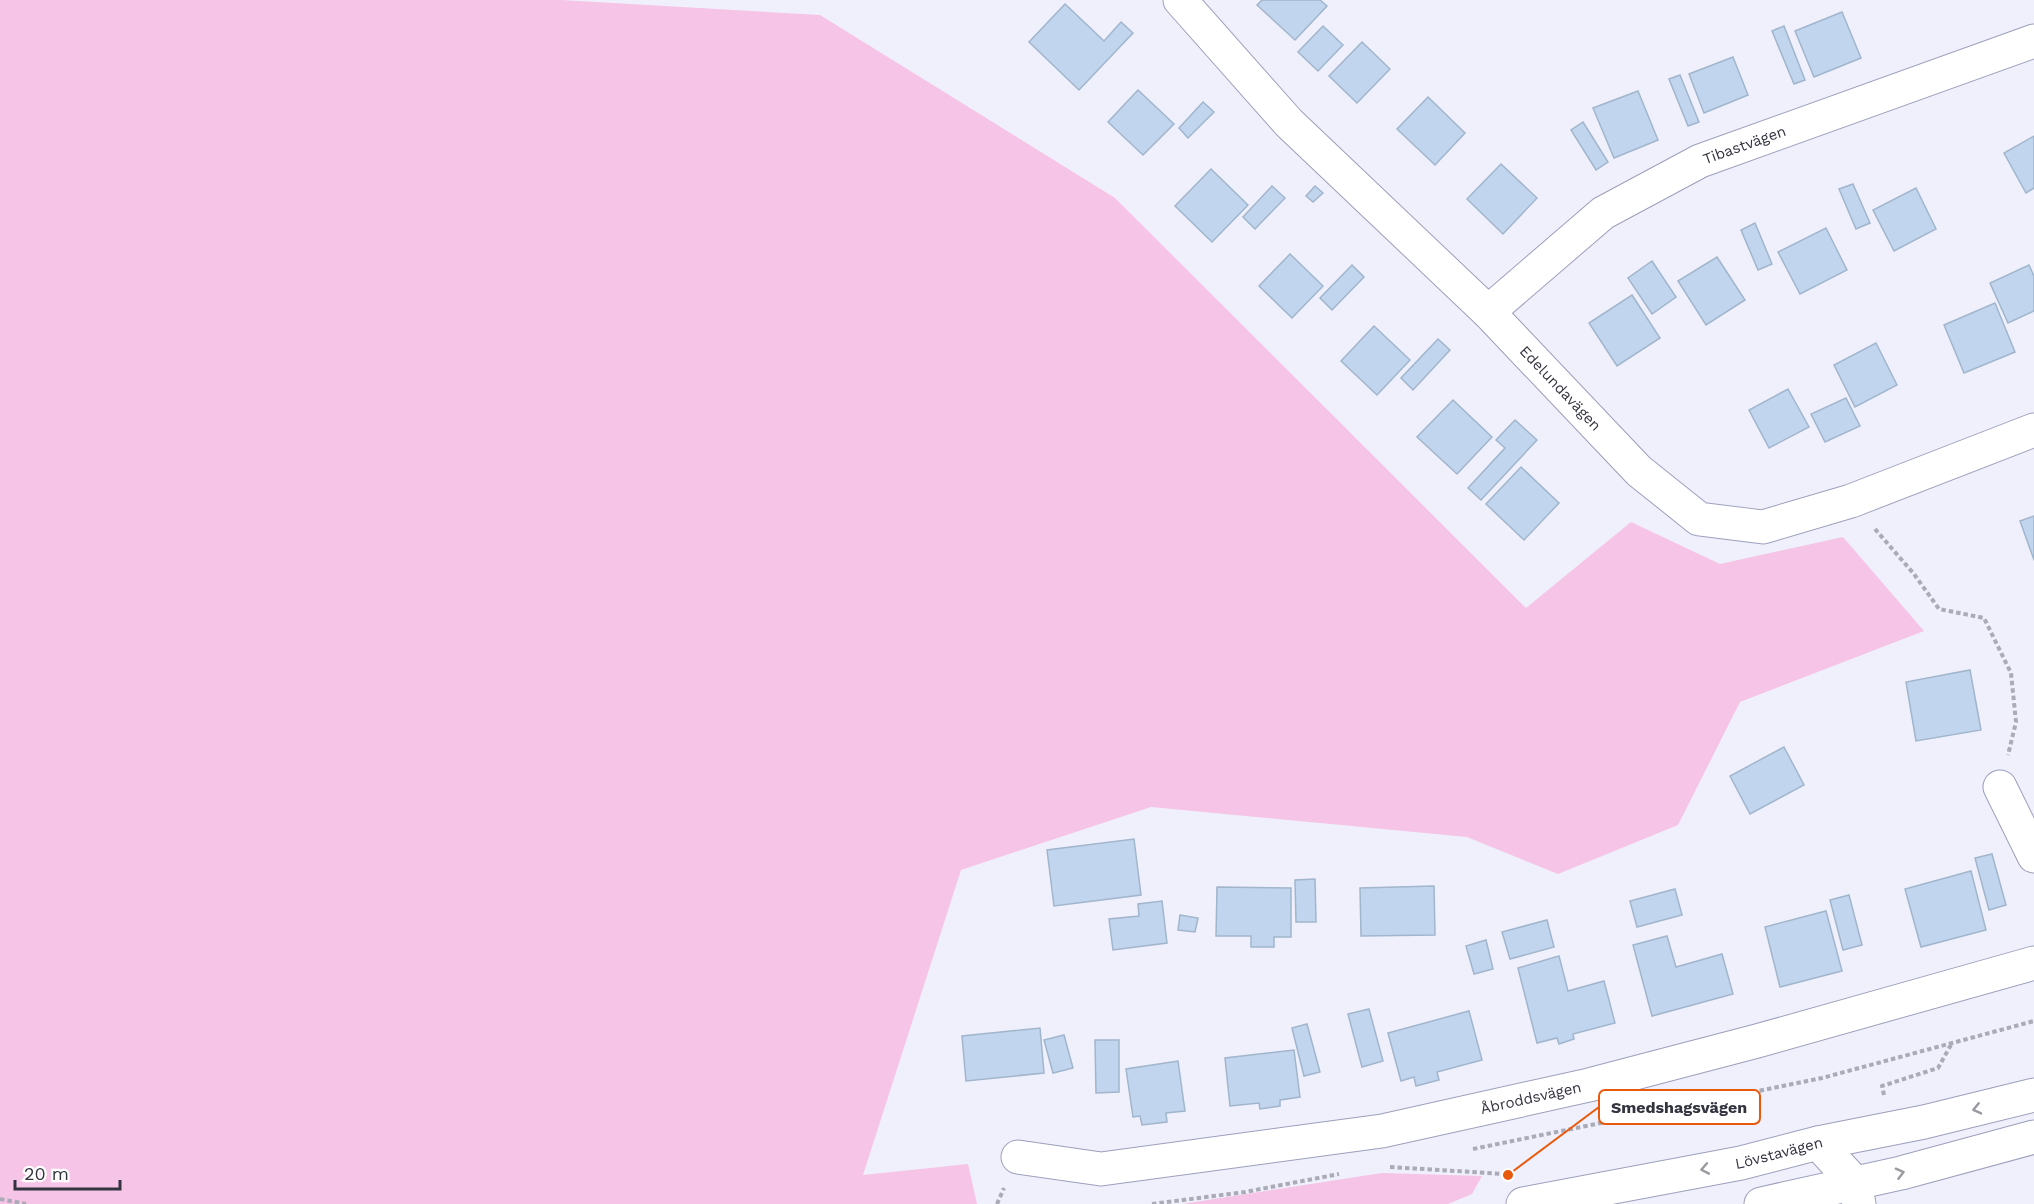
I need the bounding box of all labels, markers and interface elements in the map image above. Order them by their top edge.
street label: Tibastvägen [1700,122,1788,168]
street label: Edelundavägen [1516,342,1605,434]
street label: Åbroddsvägen [1479,1078,1583,1118]
callout: Smedshagsvägen [1599,1090,1760,1124]
text: Smedshagsvägen [1611,1098,1747,1117]
one-way arrow [1972,1101,1982,1114]
street label: Lövstavägen [1734,1133,1825,1173]
scale bar [15,1153,120,1191]
one-way arrow [1700,1162,1710,1175]
text: 20 m [24,1163,69,1184]
one-way arrow [1895,1167,1905,1180]

